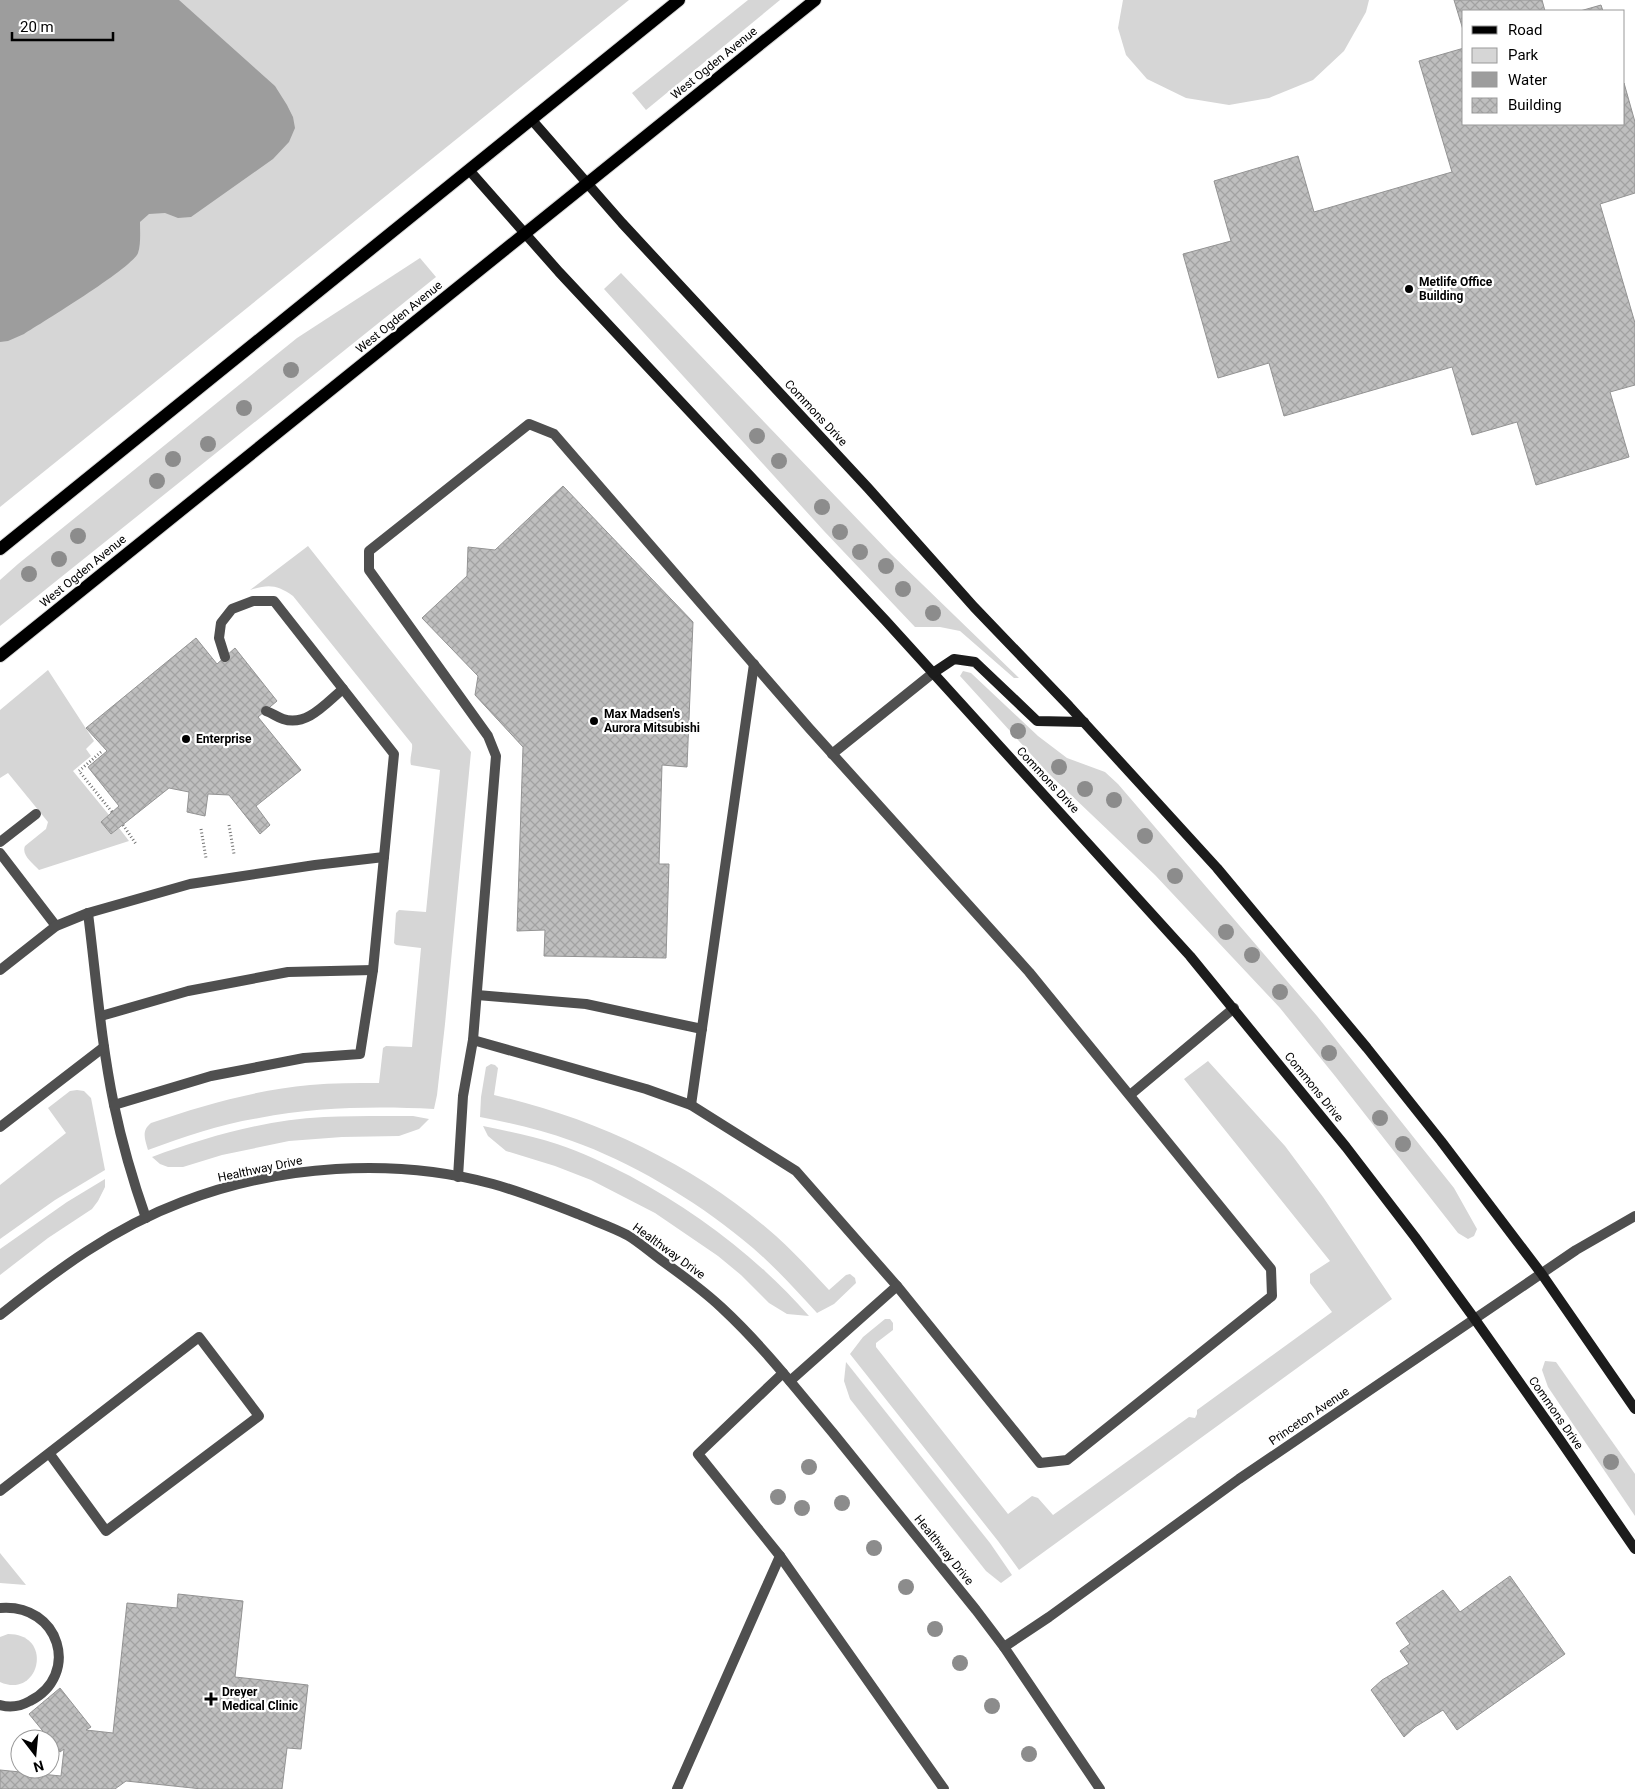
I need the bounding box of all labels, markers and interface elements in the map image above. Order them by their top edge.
scale bar [12,10,114,42]
legend [1462,10,1625,125]
text: 20 m [20,18,54,36]
text: Road [1508,21,1542,39]
street label: West Ogden Avenue [668,24,760,102]
text: Park [1508,46,1539,64]
text: Water [1508,71,1547,89]
text: Building [1508,96,1562,114]
place label: Metlife Office Building [1419,275,1493,303]
street label: West Ogden Avenue [353,278,445,356]
marker: Metlife Office Building [1403,283,1415,295]
street label: Commons Drive [782,377,850,449]
street label: West Ogden Avenue [37,532,129,610]
place label: Max Madsen's Aurora Mitsubishi [604,707,700,735]
marker: Max Madsen's Aurora Mitsubishi [588,715,600,727]
place label: Enterprise [196,732,252,746]
marker: Enterprise [180,733,192,745]
street label: Commons Drive [1014,744,1082,816]
street label: Commons Drive [1282,1049,1346,1125]
street label: Healthway Drive [216,1153,304,1185]
street label: Healthway Drive [630,1220,708,1282]
street label: Commons Drive [1526,1374,1586,1452]
street label: Princeton Avenue [1266,1384,1352,1448]
street label: Healthway Drive [912,1512,976,1588]
place label: Dreyer Medical Clinic [222,1685,298,1713]
marker: Dreyer Medical Clinic [204,1692,218,1706]
north arrow [10,1729,60,1779]
text: N [32,1757,46,1776]

